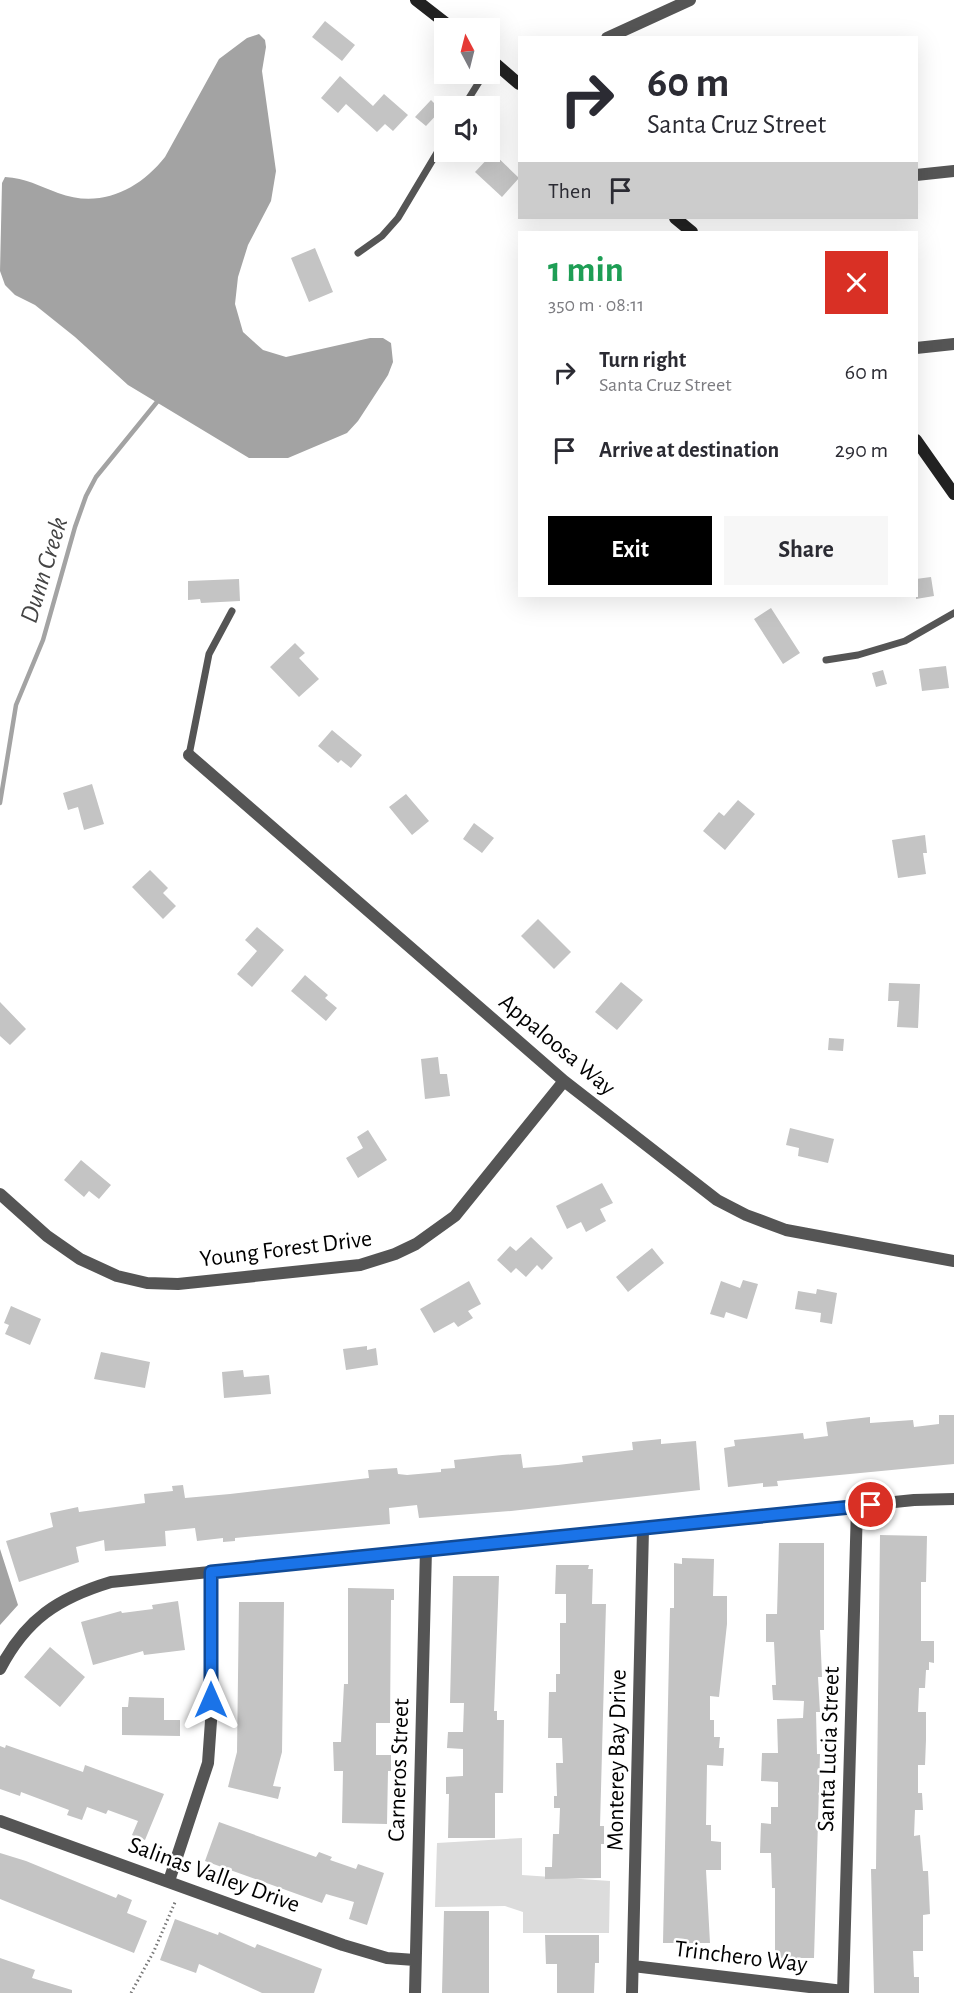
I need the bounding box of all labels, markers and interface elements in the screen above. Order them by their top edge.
north arrow [434,18,500,84]
map controls [434,18,500,162]
icon: right [548,60,626,138]
text: 60 m [647,62,729,104]
button: sound [434,96,500,162]
text: Santa Cruz Street [647,111,826,138]
icon: arrive [604,174,637,207]
text: Then [548,180,592,202]
button: close [825,251,888,314]
text: 1 min [548,252,624,288]
text: 350 m · 08:11 [548,295,644,315]
text: Turn right [599,349,686,371]
icon: right [548,356,581,389]
text: 60 m [845,361,888,383]
text: Santa Cruz Street [599,375,732,395]
icon: arrive [548,434,581,467]
text: Arrive at destination [599,439,779,461]
text: 290 m [835,439,888,461]
water label: Dunn Creek [16,514,72,626]
button: Exit [548,516,712,585]
button: Share [724,516,888,585]
street label: Appaloosa Way [494,990,620,1100]
street label: Young Forest Drive [199,1227,373,1271]
pin [845,1479,896,1530]
icon: arrive [854,1488,887,1521]
street label: Santa Lucia Street [814,1666,844,1832]
position arrow [179,1668,243,1732]
street label: Monterey Bay Drive [603,1669,631,1851]
street label: Carneros Street [385,1698,414,1842]
street label: Salinas Valley Drive [125,1833,303,1917]
street label: Trinchero Way [673,1937,809,1977]

